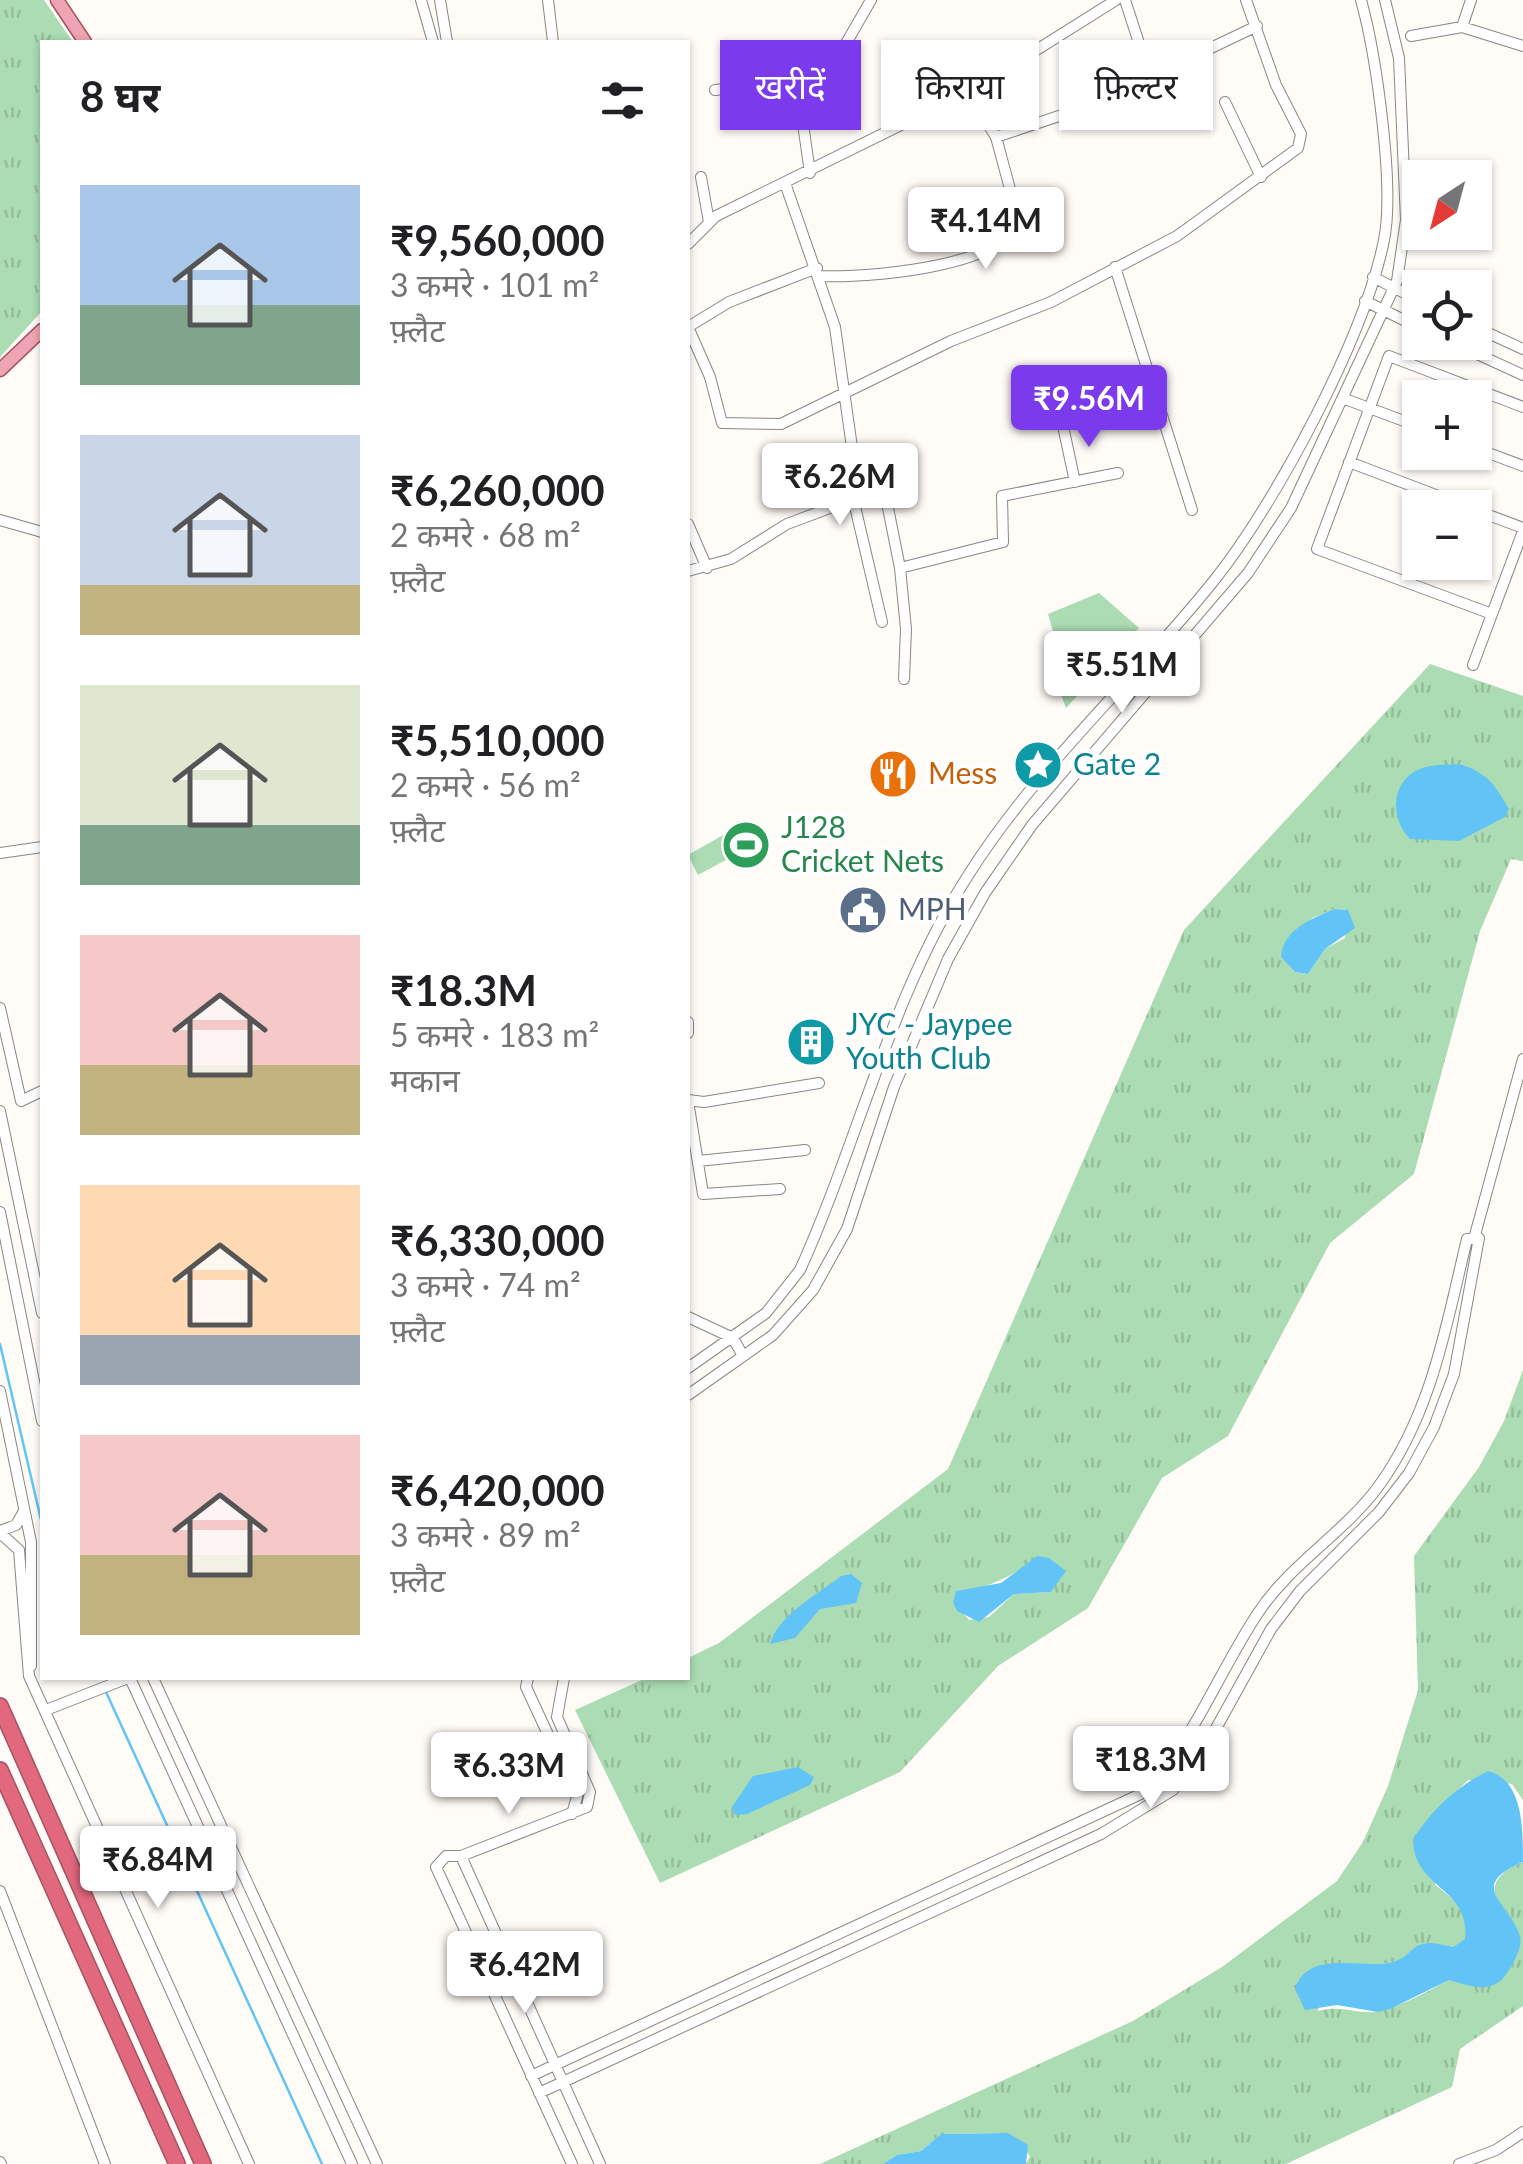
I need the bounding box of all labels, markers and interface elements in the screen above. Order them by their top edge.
chip: खरीदें [720,40,861,130]
chip: किराया [881,40,1039,130]
chip: फ़िल्टर [1059,40,1213,130]
text: 8 घर [80,71,160,121]
icon: filters [595,73,650,128]
north arrow [1402,160,1492,250]
map controls [1402,160,1492,580]
pin: ₹4.14M [905,187,1067,272]
text: ₹4.14M [930,200,1042,239]
text: ₹9,560,000 [390,215,605,265]
icon: home [160,225,280,345]
text: 3 कमरे · 101 m² [390,265,599,304]
button: locate [1402,270,1492,360]
text: फ़्लैट [390,310,445,349]
pin: ₹9.56M [1008,365,1170,450]
text: ₹9.56M [1033,378,1145,417]
button: + [1402,380,1492,470]
pin: ₹6.26M [759,443,921,528]
text: ₹6.26M [784,456,896,495]
text: ₹6,260,000 [390,465,605,515]
icon: home [160,475,280,595]
button: − [1402,490,1492,580]
text: 2 कमरे · 68 m² [390,515,581,554]
text: फ़्लैट [390,560,445,599]
pin: ₹5.51M [1041,631,1203,716]
text: ₹5.51M [1066,644,1178,683]
text: ₹5,510,000 [390,715,605,765]
icon: home [160,725,280,845]
place icon: Gate 2 [1012,739,1064,791]
place label: Gate 2 [1073,745,1161,781]
restaurant icon: Mess [867,748,919,800]
place label: Mess [928,754,997,790]
text: 2 कमरे · 56 m² [390,765,581,804]
place label: J128 Cricket Nets [781,808,944,878]
text: फ़्लैट [390,810,445,849]
sports icon: J128 Cricket Nets [720,819,772,871]
public building icon: MPH [837,884,889,936]
place label: MPH [898,890,967,926]
text: ₹18.3M [390,965,537,1015]
icon: home [160,975,280,1095]
place label: JYC - Jaypee Youth Club [846,1005,1013,1075]
text: 5 कमरे · 183 m² [390,1015,599,1054]
building icon: JYC - Jaypee Youth Club [785,1016,837,1068]
text: मकान [390,1060,460,1099]
text: ₹6,330,000 [390,1215,605,1265]
icon: home [160,1225,280,1345]
text: 3 कमरे · 74 m² [390,1265,581,1304]
text: फ़्लैट [390,1310,445,1349]
text: ₹6,420,000 [390,1465,605,1515]
icon: home [160,1475,280,1595]
text: 3 कमरे · 89 m² [390,1515,581,1554]
text: फ़्लैट [390,1560,445,1599]
pin: ₹18.3M [1070,1726,1232,1811]
pin: ₹6.33M [428,1732,590,1817]
text: ₹18.3M [1095,1739,1207,1778]
text: ₹6.33M [453,1745,565,1784]
pin: ₹6.84M [77,1826,239,1911]
text: ₹6.84M [102,1839,214,1878]
pin: ₹6.42M [444,1931,606,2016]
text: ₹6.42M [469,1944,581,1983]

